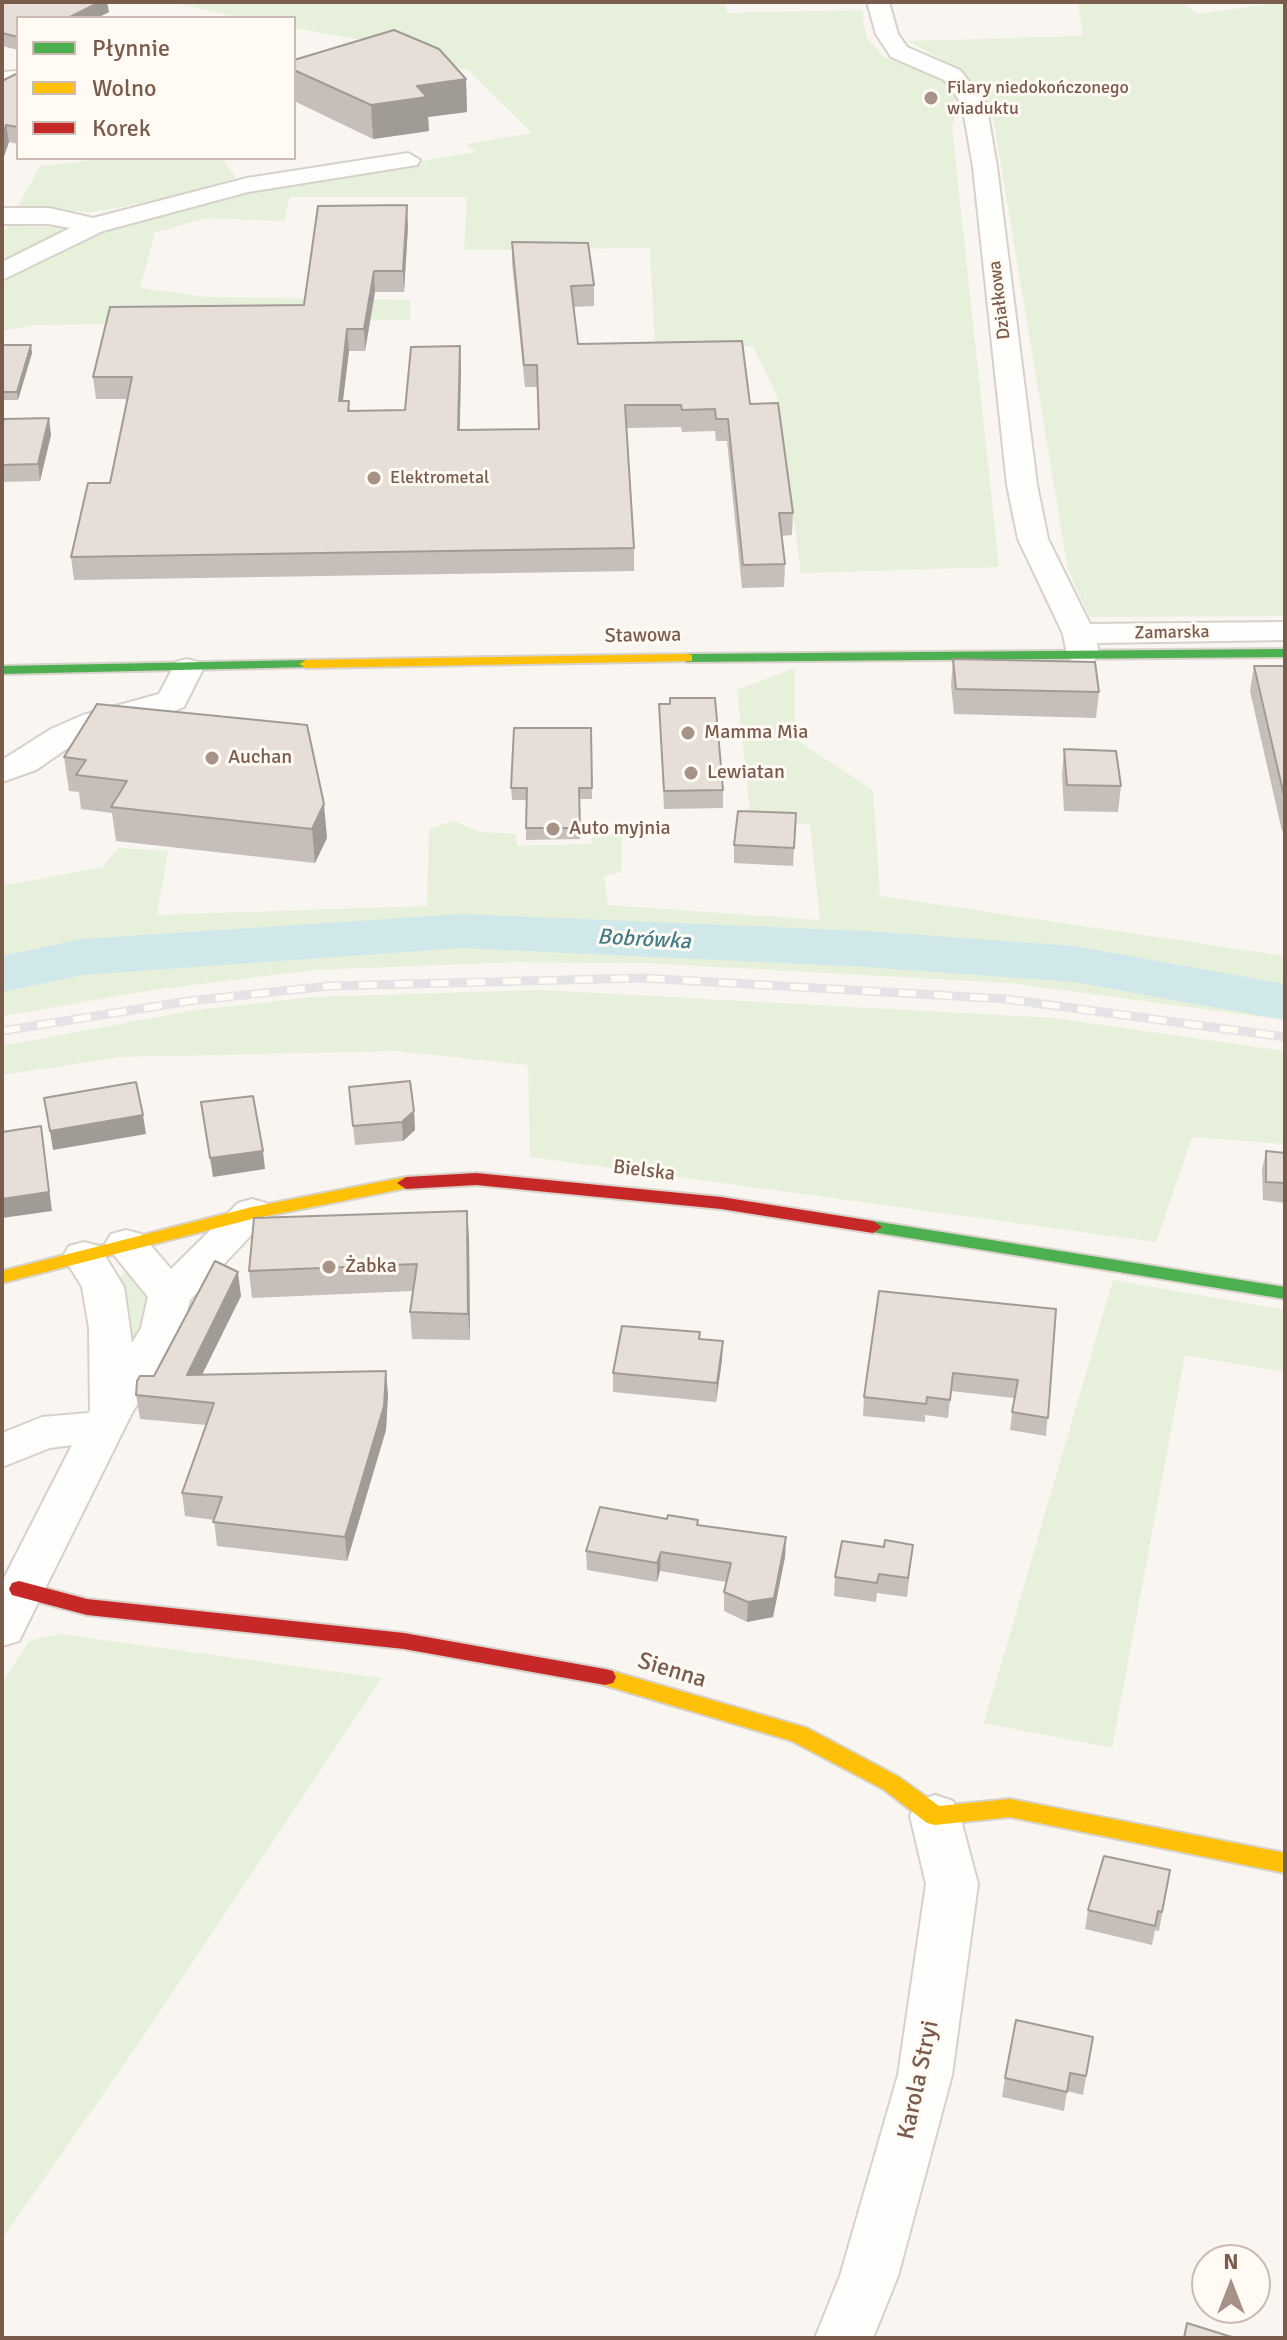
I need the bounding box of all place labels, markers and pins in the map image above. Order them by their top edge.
place label: Filary niedokończonego wiaduktu [947,77,1129,120]
marker: Filary niedokończonego wiaduktu [922,89,940,107]
place label: Elektrometal [390,467,489,489]
marker: Elektrometal [365,469,383,487]
place label: Mamma Mia [704,721,808,745]
marker: Mamma Mia [679,724,697,742]
place label: Auchan [228,746,292,770]
marker: Auchan [203,749,221,767]
place label: Lewiatan [707,761,785,785]
marker: Lewiatan [682,764,700,782]
place label: Auto myjnia [569,817,671,841]
marker: Auto myjnia [544,820,562,838]
place label: Żabka [345,1255,397,1279]
marker: Żabka [320,1258,338,1276]

